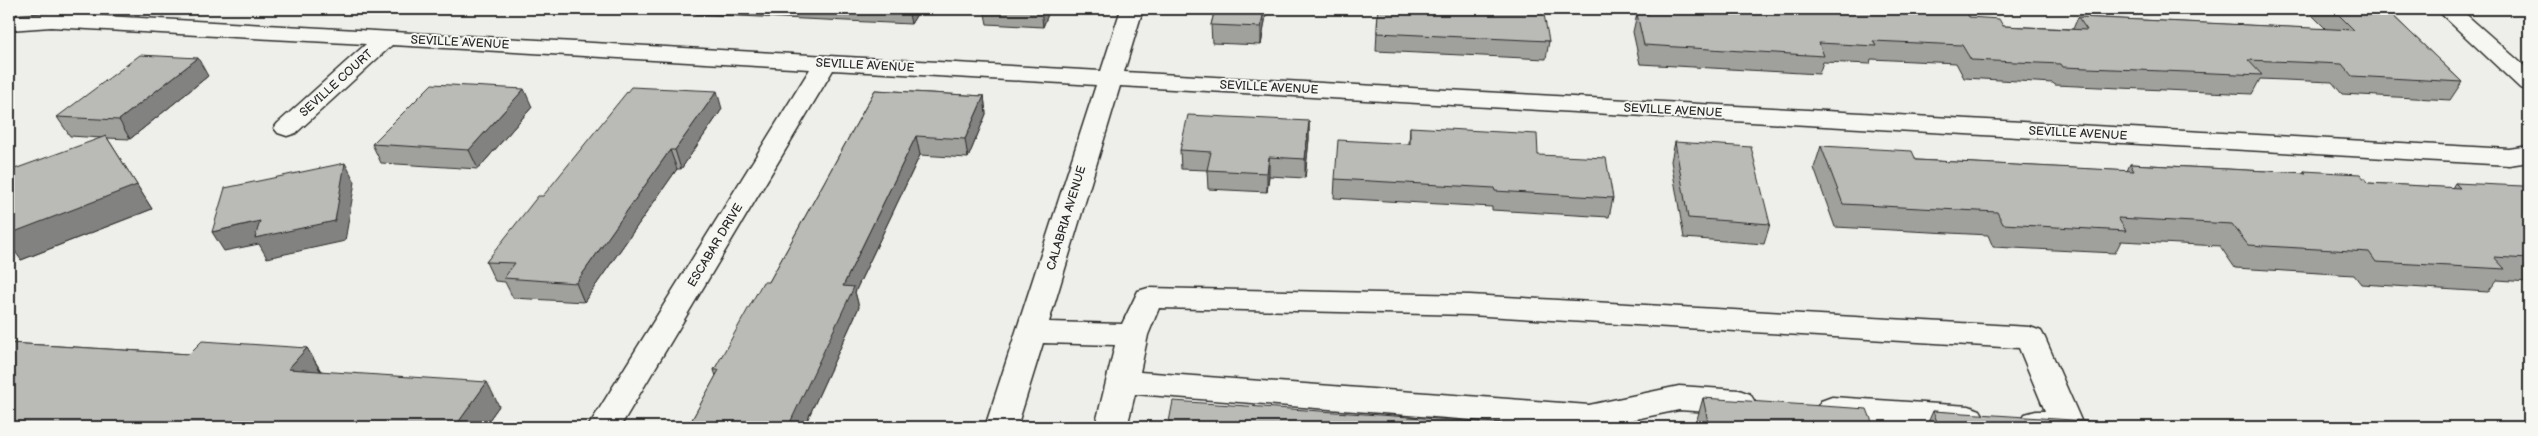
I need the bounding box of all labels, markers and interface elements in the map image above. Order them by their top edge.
street label: SEVILLE AVENUE [410,32,510,53]
street label: SEVILLE COURT [297,46,377,120]
street label: SEVILLE AVENUE [815,55,915,76]
street label: SEVILLE AVENUE [1219,77,1319,98]
street label: SEVILLE AVENUE [1623,100,1723,121]
street label: SEVILLE AVENUE [2028,123,2128,144]
street label: CALABRIA AVENUE [1043,164,1090,272]
street label: ESCABAR DRIVE [685,201,746,290]

